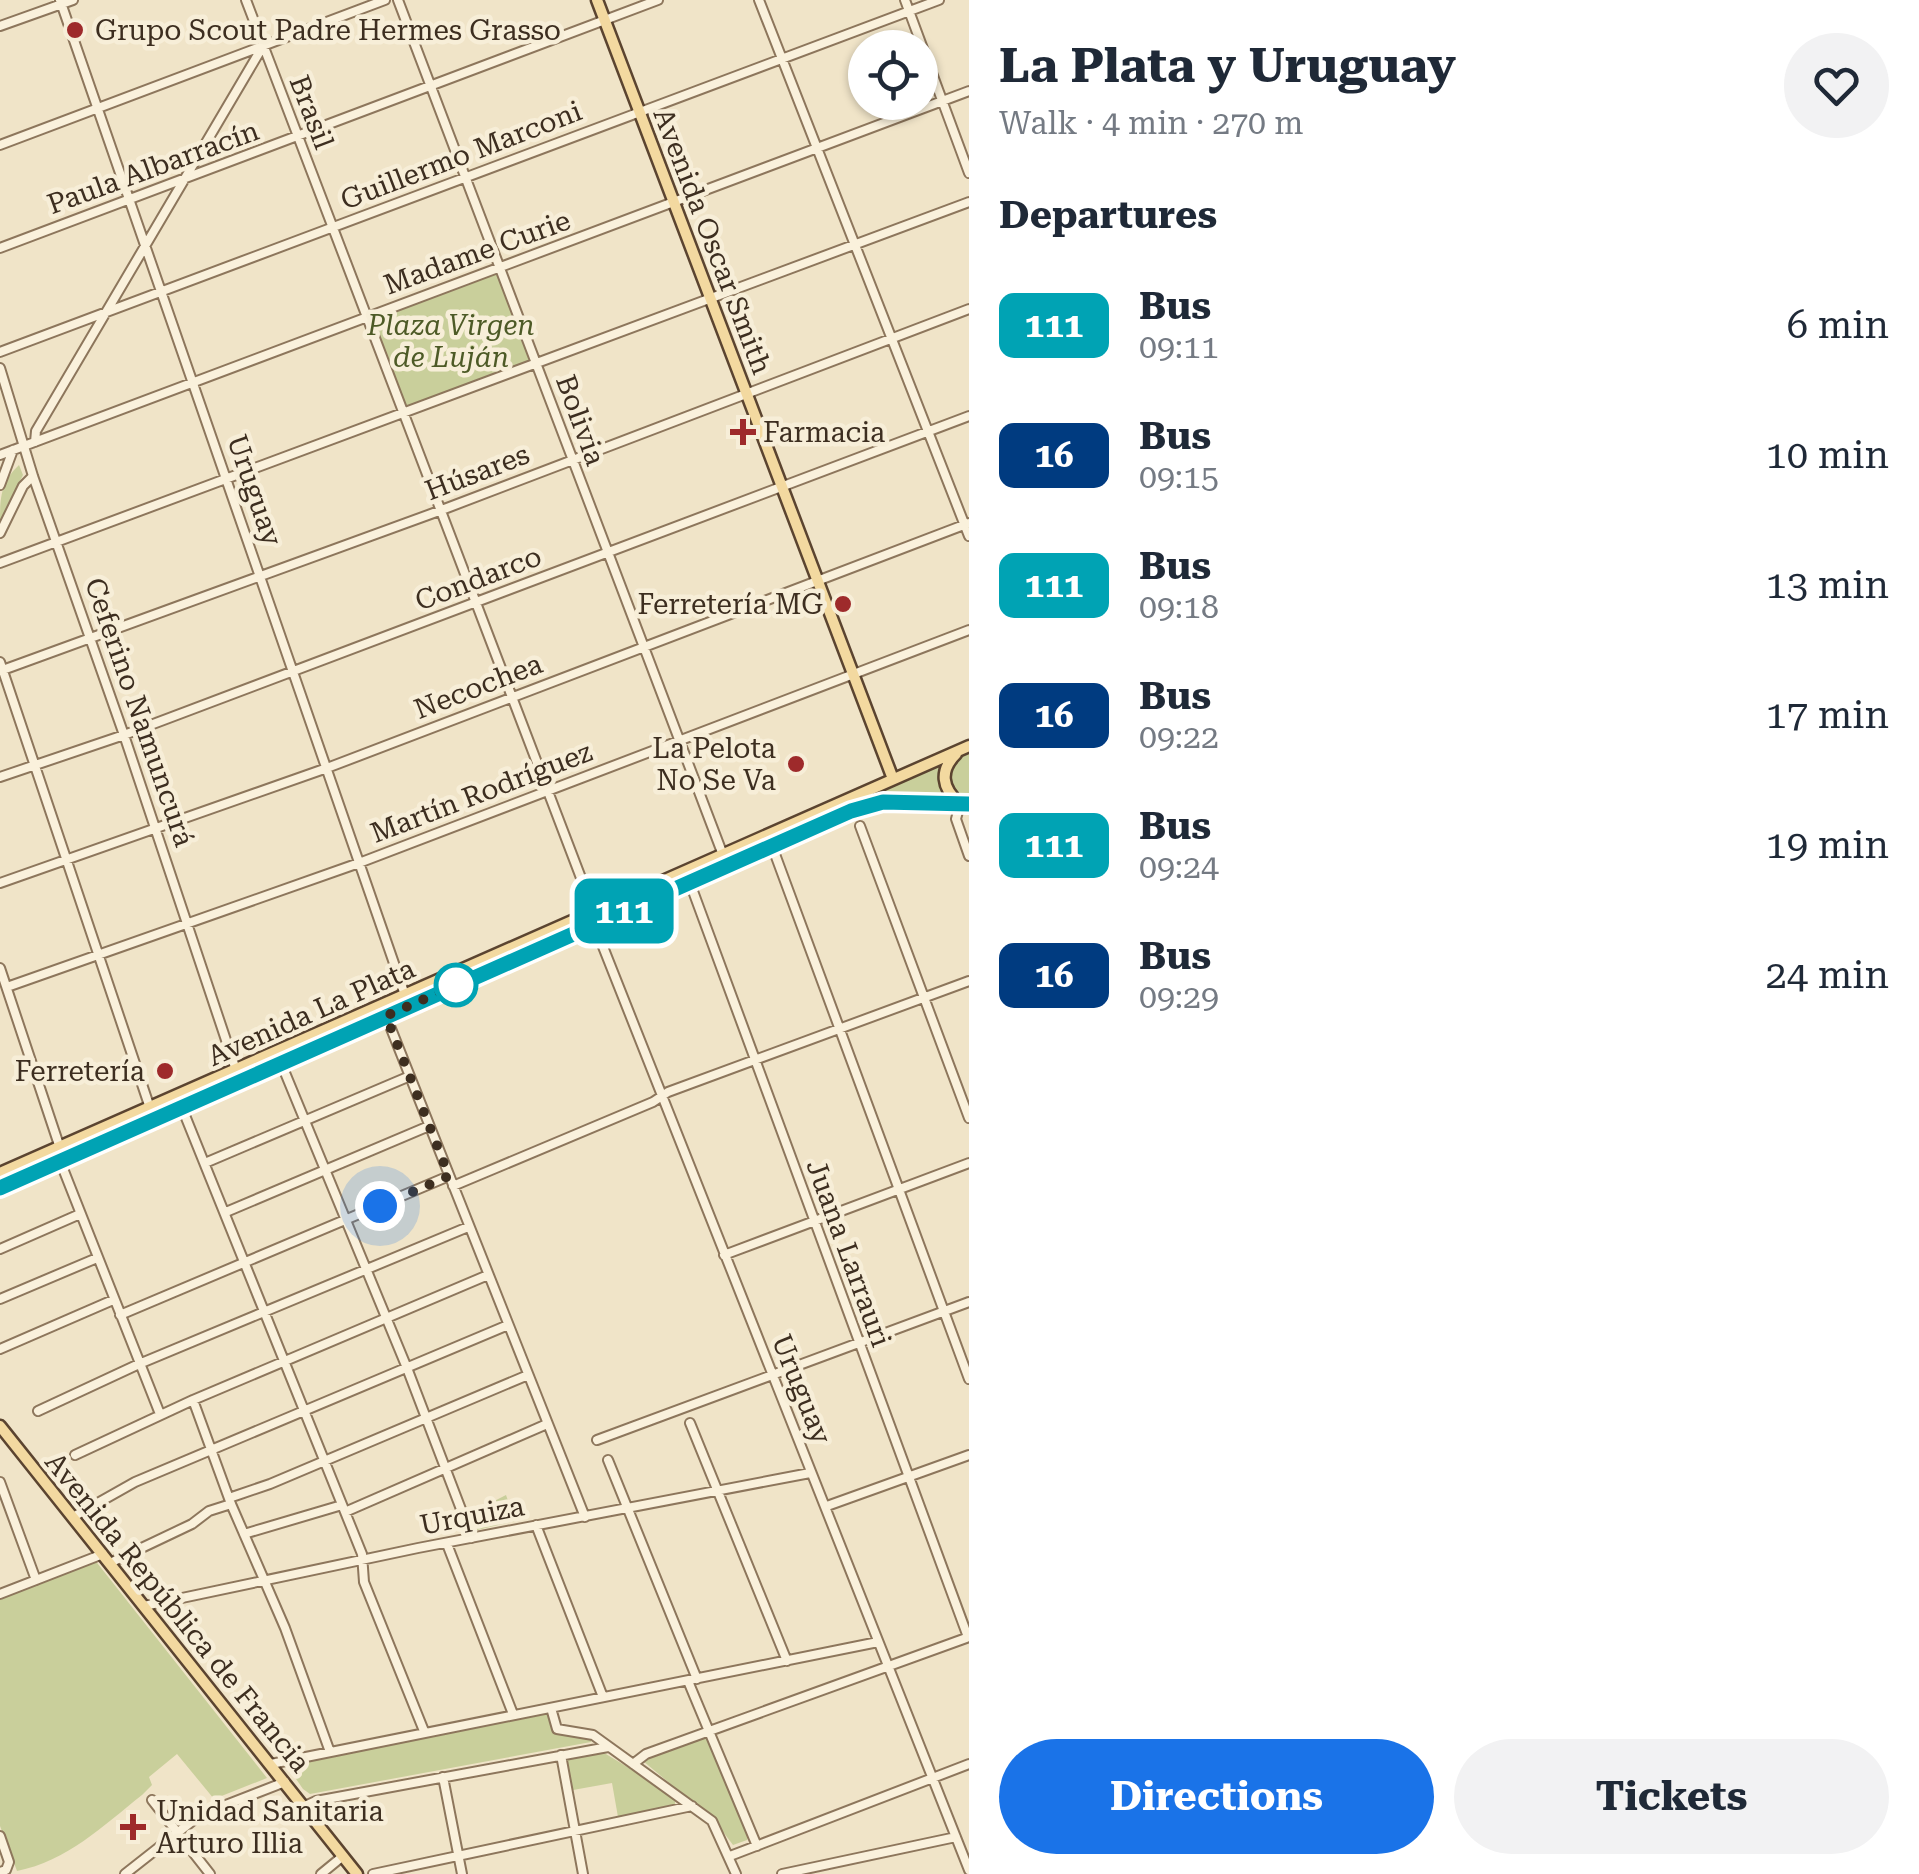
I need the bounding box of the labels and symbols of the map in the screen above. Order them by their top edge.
place label: Grupo Scout Padre Hermes Grasso [95,14,561,47]
marker: Grupo Scout Padre Hermes Grasso [64,19,86,41]
street label: Brasil [283,71,341,154]
street label: Guillermo Marconi [336,94,586,217]
street label: Avenida Oscar Smith [647,104,779,379]
street label: Paula Albarracín [43,114,263,221]
street label: Madame Curie [379,203,575,301]
park label: Plaza Virgen de Luján [366,309,535,374]
street label: Bolivia [549,370,612,470]
place label: Farmacia [763,416,885,449]
marker: Farmacia [732,421,754,443]
street label: Uruguay [220,430,289,550]
street label: Húsares [420,438,534,507]
street label: Condarco [410,539,546,618]
street label: Ceferino Namuncurá [78,574,201,851]
place label: Ferretería MG [637,588,823,621]
marker: Ferretería MG [832,593,854,615]
street label: Necochea [409,647,547,726]
place label: La Pelota No Se Va [652,732,776,797]
street label: Martín Rodríguez [366,735,597,850]
marker: La Pelota No Se Va [785,753,807,775]
line badge: 111 [566,878,682,944]
street label: Avenida La Plata [202,952,420,1073]
unlabelled marker [435,964,477,1006]
place label: Ferretería [15,1055,145,1088]
marker: Ferretería [154,1060,176,1082]
street label: Juana Larrauri [799,1155,898,1351]
your location [355,1181,405,1231]
street label: Uruguay [765,1330,839,1449]
street label: Avenida República de Francia [38,1446,317,1779]
street label: Urquiza [417,1489,527,1542]
place label: Unidad Sanitaria Arturo Illia [156,1795,384,1860]
marker: Unidad Sanitaria Arturo Illia [120,1814,146,1840]

